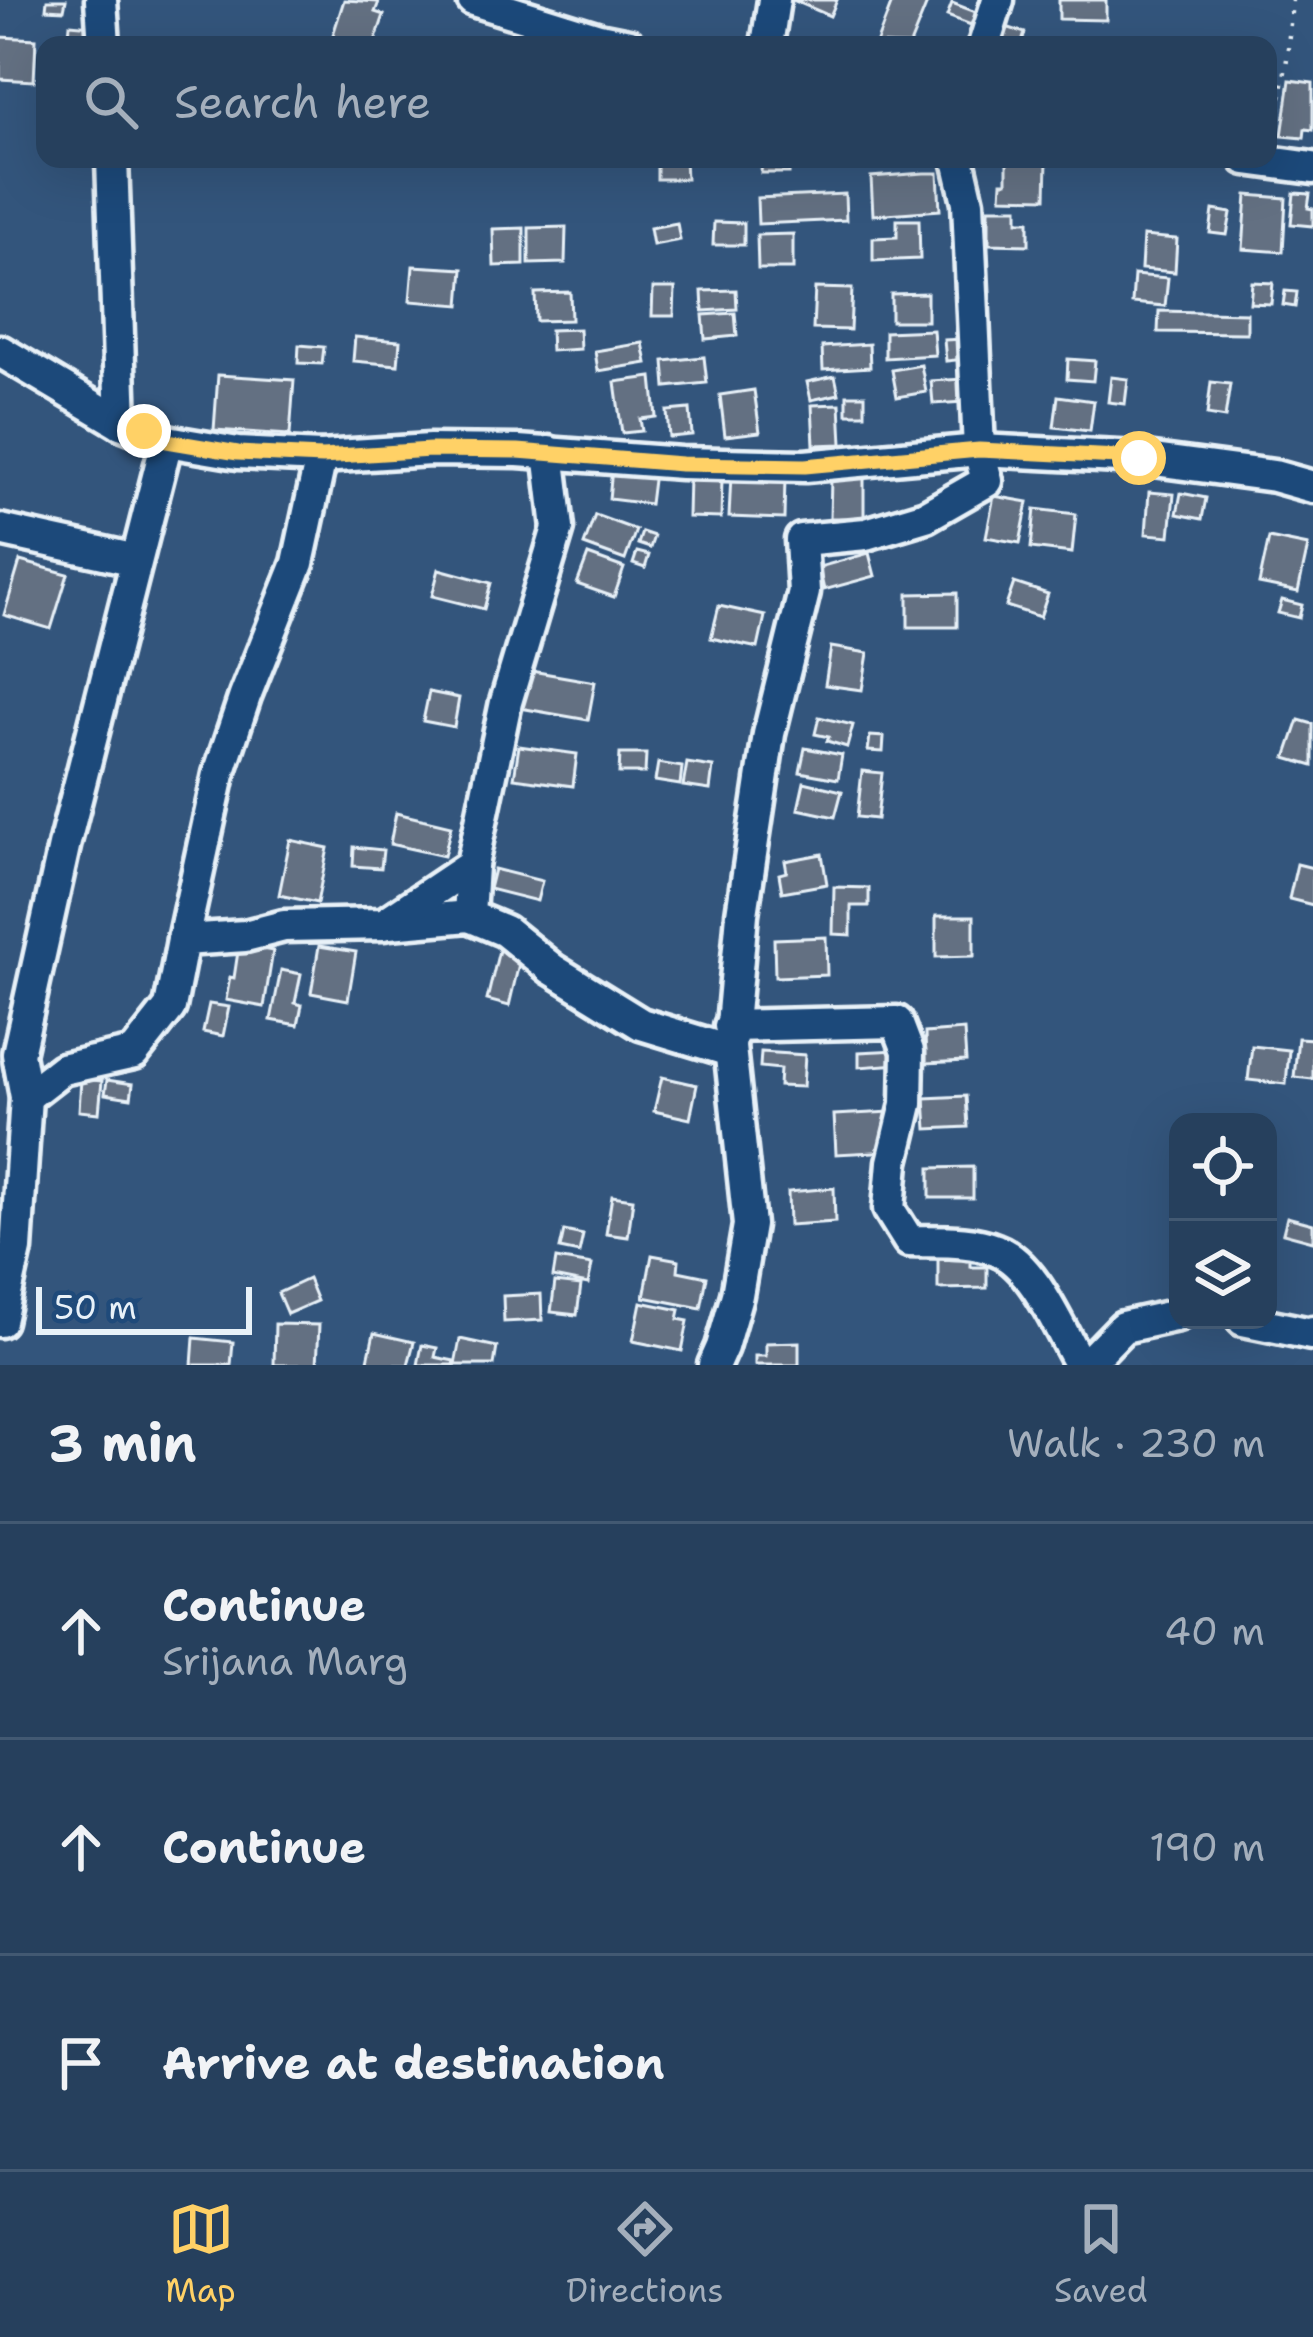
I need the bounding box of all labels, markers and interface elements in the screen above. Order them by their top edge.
search box [36,36,1277,168]
icon: search [78,69,144,135]
text: Search here [174,72,431,132]
route end [117,404,171,458]
route start [1112,431,1166,485]
map controls [1169,1113,1277,1329]
button: locate [1169,1113,1277,1221]
button: layers [1169,1221,1277,1329]
scale bar [36,1281,252,1334]
text: 50 m [54,1285,137,1330]
text: 3 min [48,1409,197,1477]
text: Walk · 230 m [1007,1417,1265,1469]
text: Continue [162,1575,366,1635]
icon: ahead [48,1598,114,1664]
text: 40 m [1164,1605,1265,1657]
text: Srijana Marg [162,1635,408,1687]
icon: ahead [48,1814,114,1880]
text: Continue [162,1817,366,1877]
text: 190 m [1149,1821,1265,1873]
icon: arrive [48,2030,114,2096]
text: Arrive at destination [162,2033,665,2093]
tab: Map [165,2196,236,2313]
tab: Directions [566,2196,724,2313]
tab: Saved [1054,2196,1148,2313]

